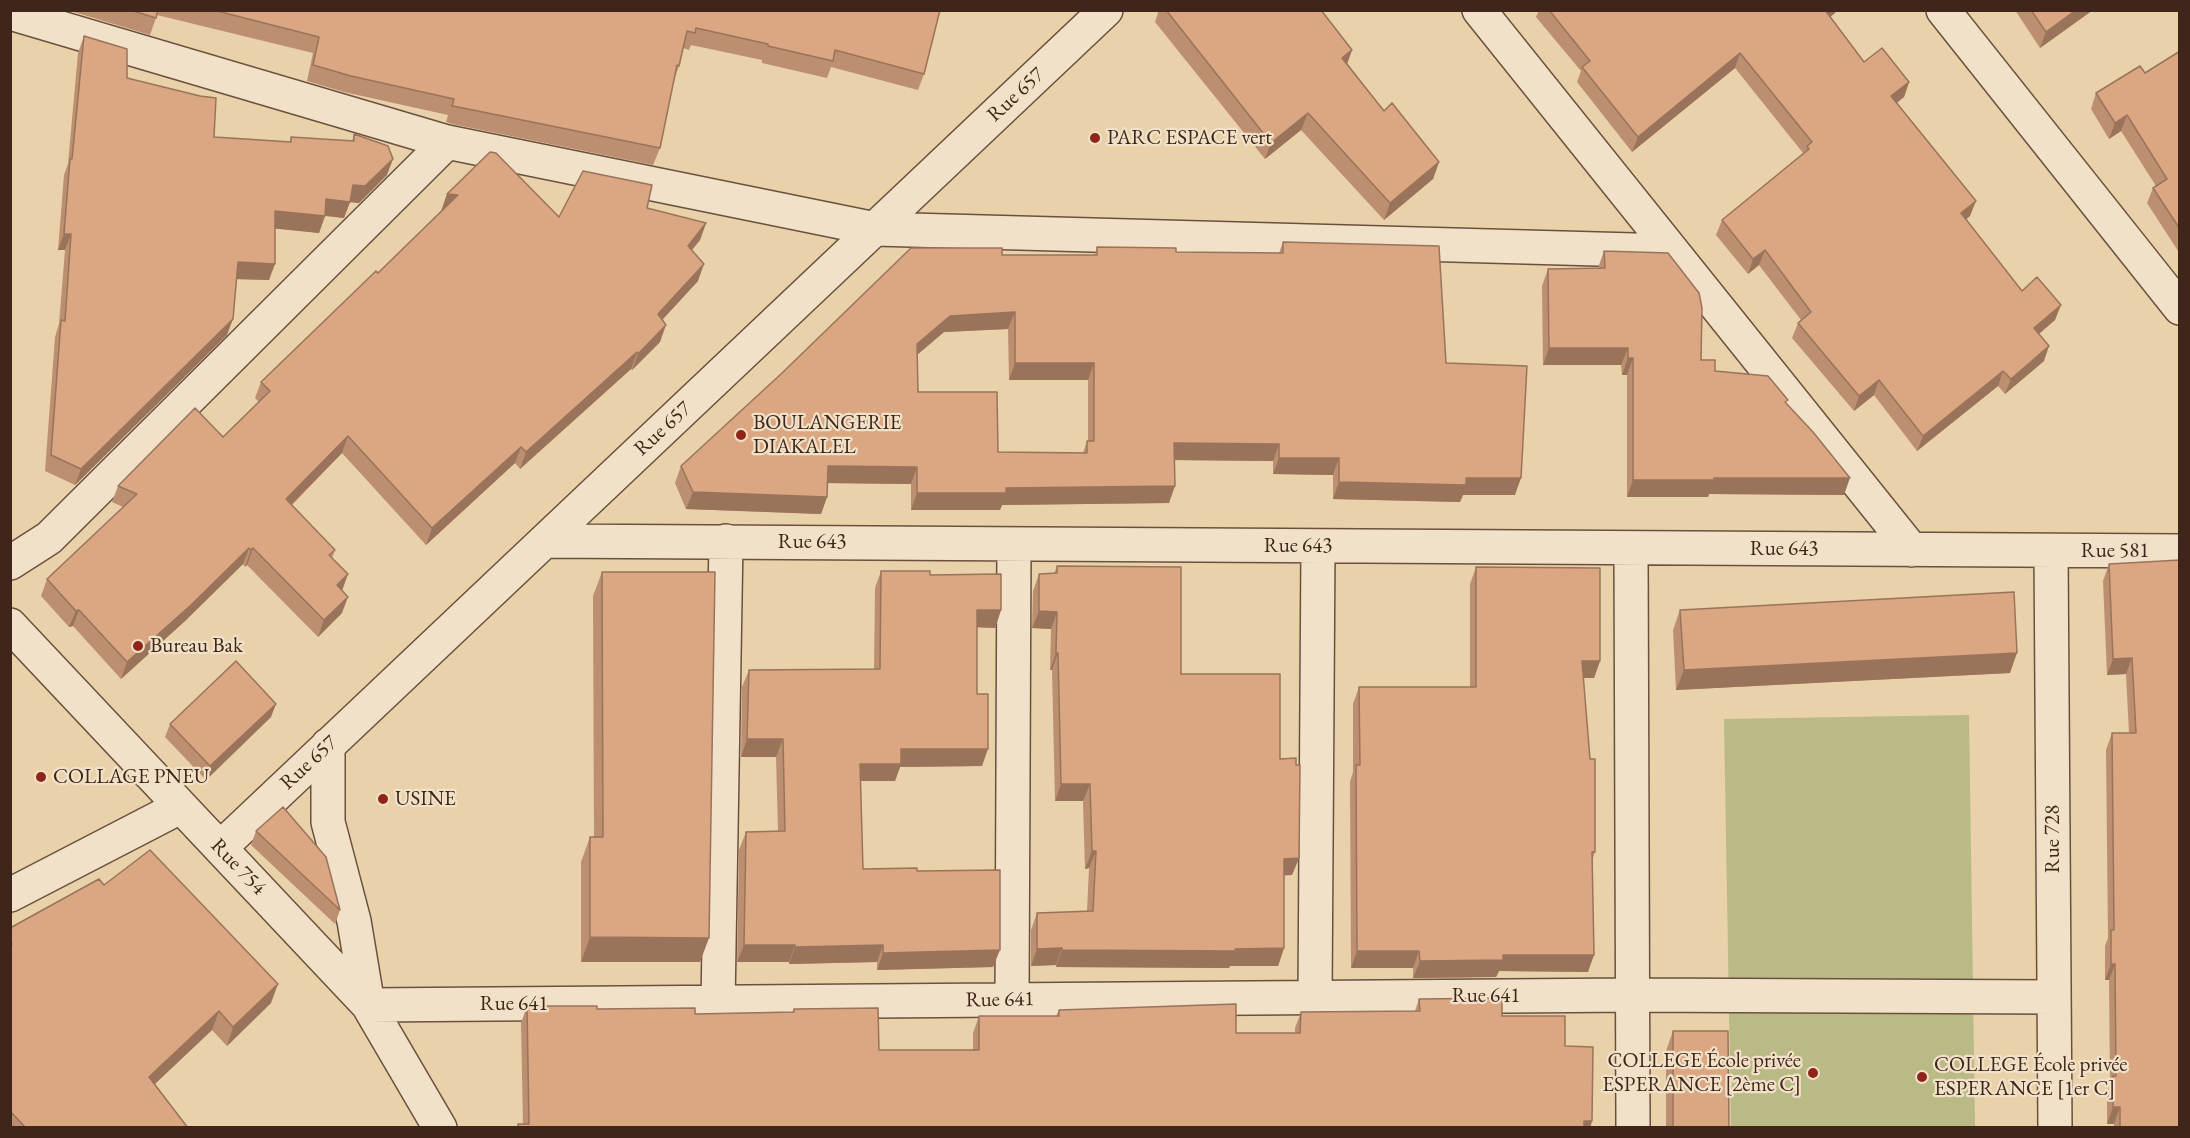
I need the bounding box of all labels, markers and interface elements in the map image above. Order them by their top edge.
street label: Rue 657 [982,62,1050,128]
place label: PARC ESPACE vert [1107,125,1272,151]
marker: PARC ESPACE vert [1088,131,1102,145]
street label: Rue 657 [629,396,697,462]
place label: BOULANGERIE DIAKALEL [753,410,901,460]
marker: BOULANGERIE DIAKALEL [734,428,748,442]
street label: Rue 643 [778,529,846,555]
street label: Rue 643 [1264,533,1332,559]
street label: Rue 643 [1750,536,1818,562]
street label: Rue 581 [2081,538,2149,564]
place label: Bureau Bak [150,633,243,659]
marker: Bureau Bak [131,639,145,653]
street label: Rue 657 [275,730,343,796]
place label: COLLAGE PNEU [53,764,209,790]
marker: COLLAGE PNEU [34,770,48,784]
place label: USINE [395,786,456,812]
marker: USINE [376,792,390,806]
street label: Rue 728 [2040,805,2066,873]
street label: Rue 754 [205,834,271,900]
street label: Rue 641 [1452,983,1520,1009]
street label: Rue 641 [965,987,1035,1013]
street label: Rue 641 [480,991,548,1017]
place label: COLLEGE École privée ESPERANCE [2ème C] [1602,1048,1801,1098]
place label: COLLEGE École privée ESPERANCE [1er C] [1934,1052,2128,1102]
marker: COLLEGE École privée ESPERANCE [2ème C] [1806,1066,1820,1080]
marker: COLLEGE École privée ESPERANCE [1er C] [1915,1070,1929,1084]

